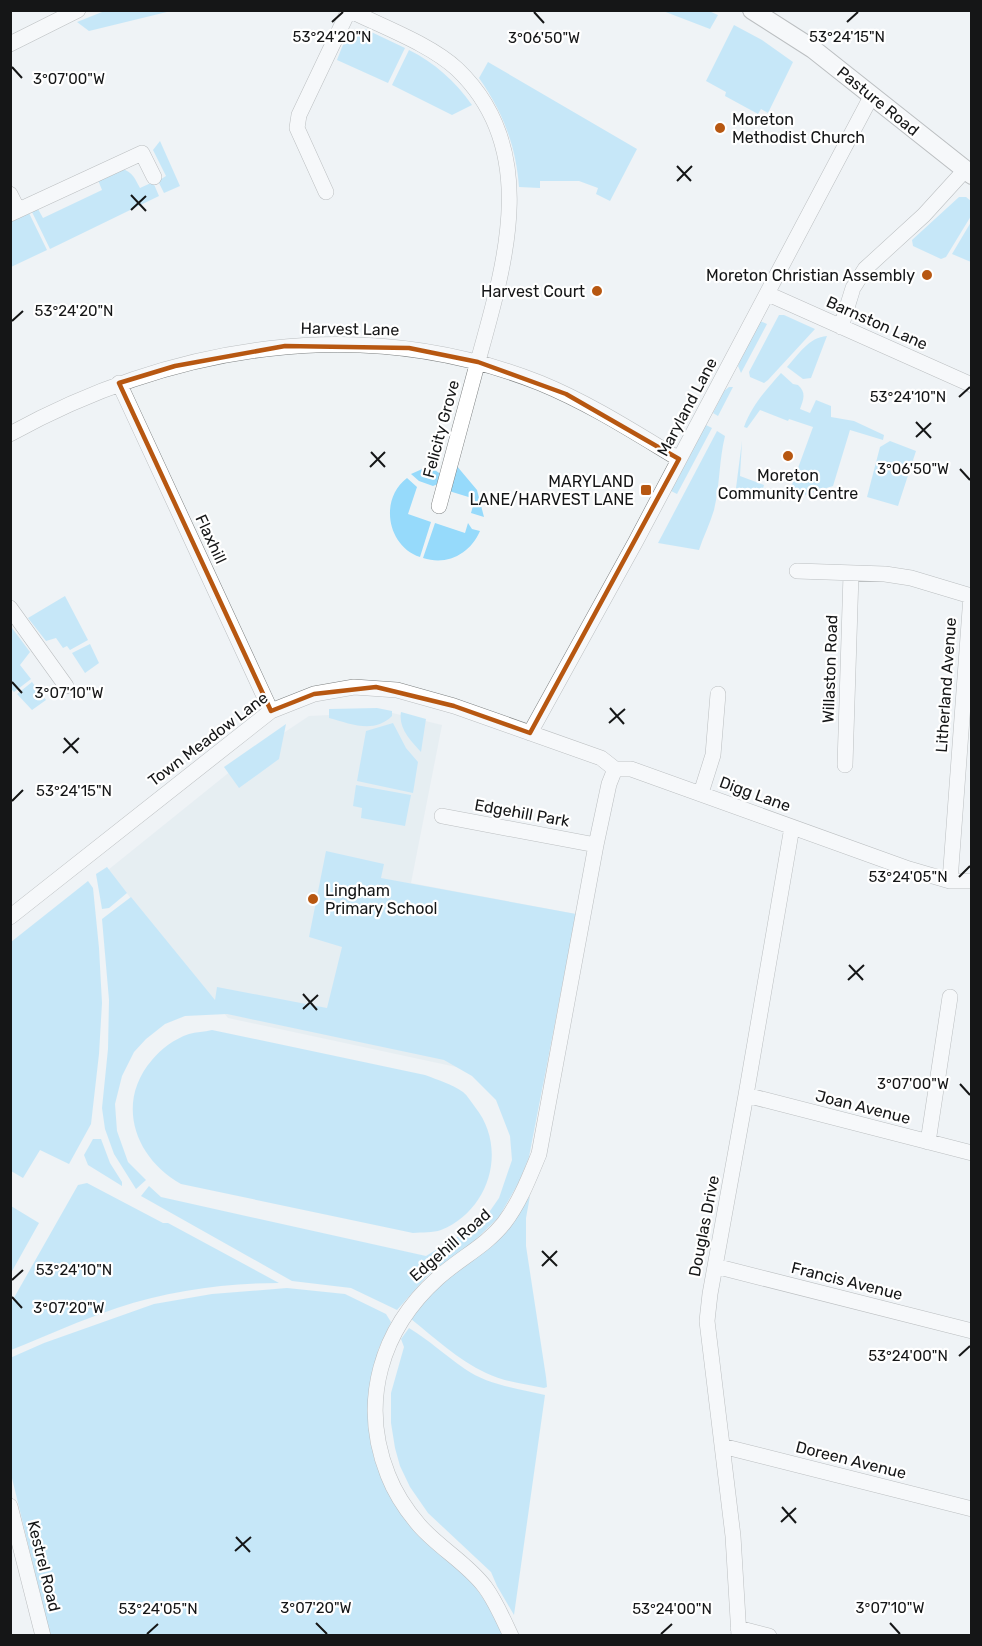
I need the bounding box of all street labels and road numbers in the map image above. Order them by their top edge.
street label: Pasture Road [833,62,923,140]
street label: Barnston Lane [823,292,931,354]
street label: Harvest Lane [300,319,400,339]
street label: Maryland Lane [653,354,721,459]
street label: Felicity Grove [419,378,463,480]
street label: Flaxhill [191,511,231,567]
street label: Willaston Road [819,614,841,724]
street label: Litherland Avenue [932,617,960,753]
street label: Town Meadow Lane [144,688,272,790]
street label: Digg Lane [717,772,793,816]
street label: Edgehill Park [473,795,572,831]
street label: Joan Avenue [813,1086,913,1128]
street label: Douglas Drive [685,1174,723,1278]
street label: Edgehill Road [406,1205,494,1285]
street label: Francis Avenue [789,1258,905,1304]
street label: Doreen Avenue [794,1437,908,1483]
street label: Kestrel Road [24,1519,64,1613]

